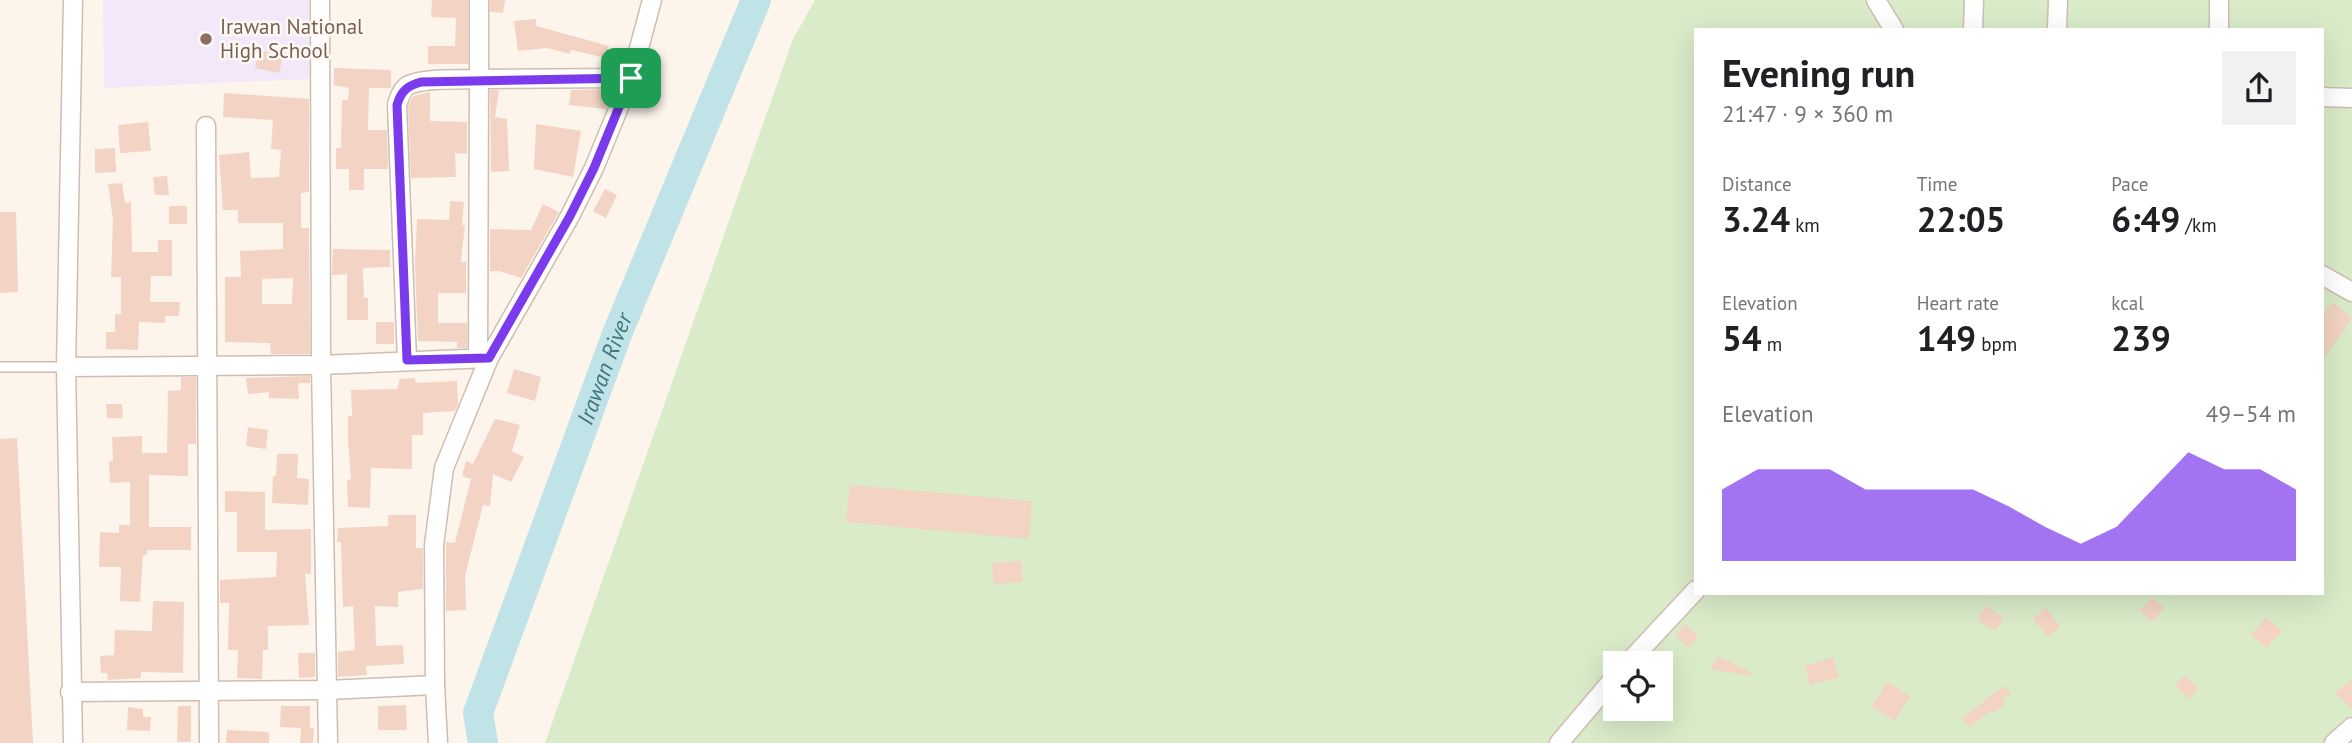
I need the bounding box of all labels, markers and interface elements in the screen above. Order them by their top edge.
place label: Irawan National High School [220,13,363,64]
marker: Irawan National High School [198,31,214,47]
pin [601,48,661,108]
text: Evening run [1722,48,1915,97]
button: share [2222,51,2296,125]
icon: arrive [612,59,650,97]
text: 21:47 · 9 × 360 m [1722,99,1893,128]
text: Distance [1722,172,1792,196]
text: Time [1917,172,1957,196]
text: Pace [2111,172,2149,196]
text: 3.24 [1722,196,1790,242]
text: 22:05 [1917,196,2005,242]
text: 6:49 [2111,196,2180,242]
text: km [1790,213,1820,237]
text: /km [2180,213,2217,237]
text: Elevation [1722,291,1798,315]
text: Heart rate [1917,291,1999,315]
text: kcal [2111,291,2144,315]
water label: Irawan River [570,307,639,429]
text: 54 [1722,315,1762,361]
text: 149 [1917,315,1976,361]
text: 239 [2111,315,2171,361]
text: m [1762,332,1782,356]
text: bpm [1976,332,2017,356]
text: Elevation [1722,399,1814,428]
text: 49–54 m [2206,399,2296,428]
map controls [1603,651,1673,721]
button: locate [1603,651,1673,721]

